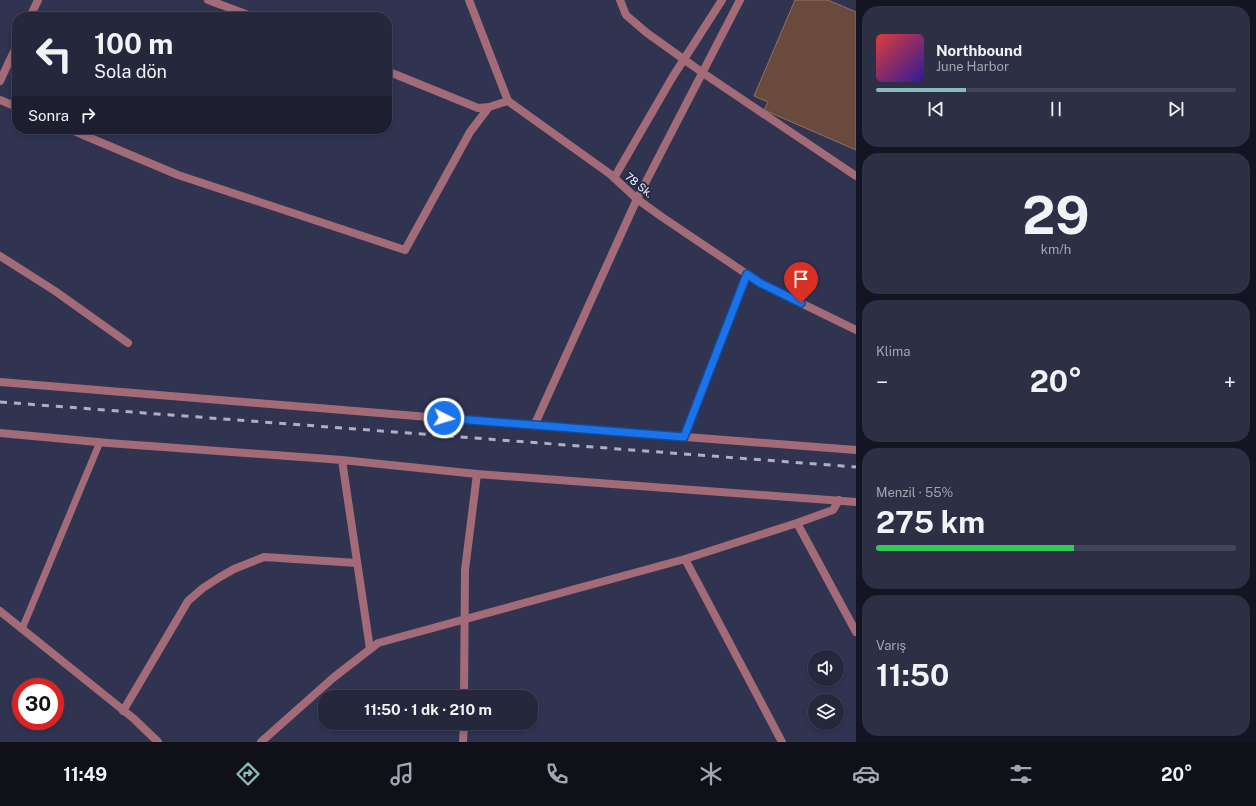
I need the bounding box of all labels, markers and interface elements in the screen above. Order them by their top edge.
text: 100 m [94,27,173,60]
icon: left [28,28,80,80]
text: Northbound [936,42,1022,59]
text: June Harbor [936,59,1009,74]
text: Sola dön [94,61,167,82]
icon: previous [925,98,947,120]
icon: pause [1045,98,1067,120]
icon: next [1165,98,1187,120]
icon: right [77,104,99,126]
text: Sonra [28,107,69,124]
street label: 78 Sk. [623,170,655,200]
text: 29 [1022,185,1090,246]
text: km/h [1041,242,1071,257]
pin [784,262,818,303]
icon: arrive [790,268,812,290]
text: Klima [876,344,910,359]
text: 20° [1030,363,1082,399]
text: − [876,369,888,395]
text: + [1224,369,1236,395]
position arrow [423,397,465,439]
text: Menzil · 55% [876,485,953,500]
text: 275 km [876,504,985,540]
text: Varış [876,638,906,653]
map controls [808,650,844,730]
button: sound [808,650,844,686]
text: 11:50 [876,657,949,693]
speed limit sign: 30 [12,678,64,730]
button: layers [808,694,844,730]
text: 11:50 · 1 dk · 210 m [364,701,492,718]
icon: directions [234,760,262,788]
icon: music [388,760,416,788]
icon: phone [543,760,571,788]
icon: climate [697,760,725,788]
icon: car [852,760,880,788]
icon: filters [1007,760,1035,788]
text: 11:49 [63,764,107,785]
text: 20° [1161,764,1193,785]

